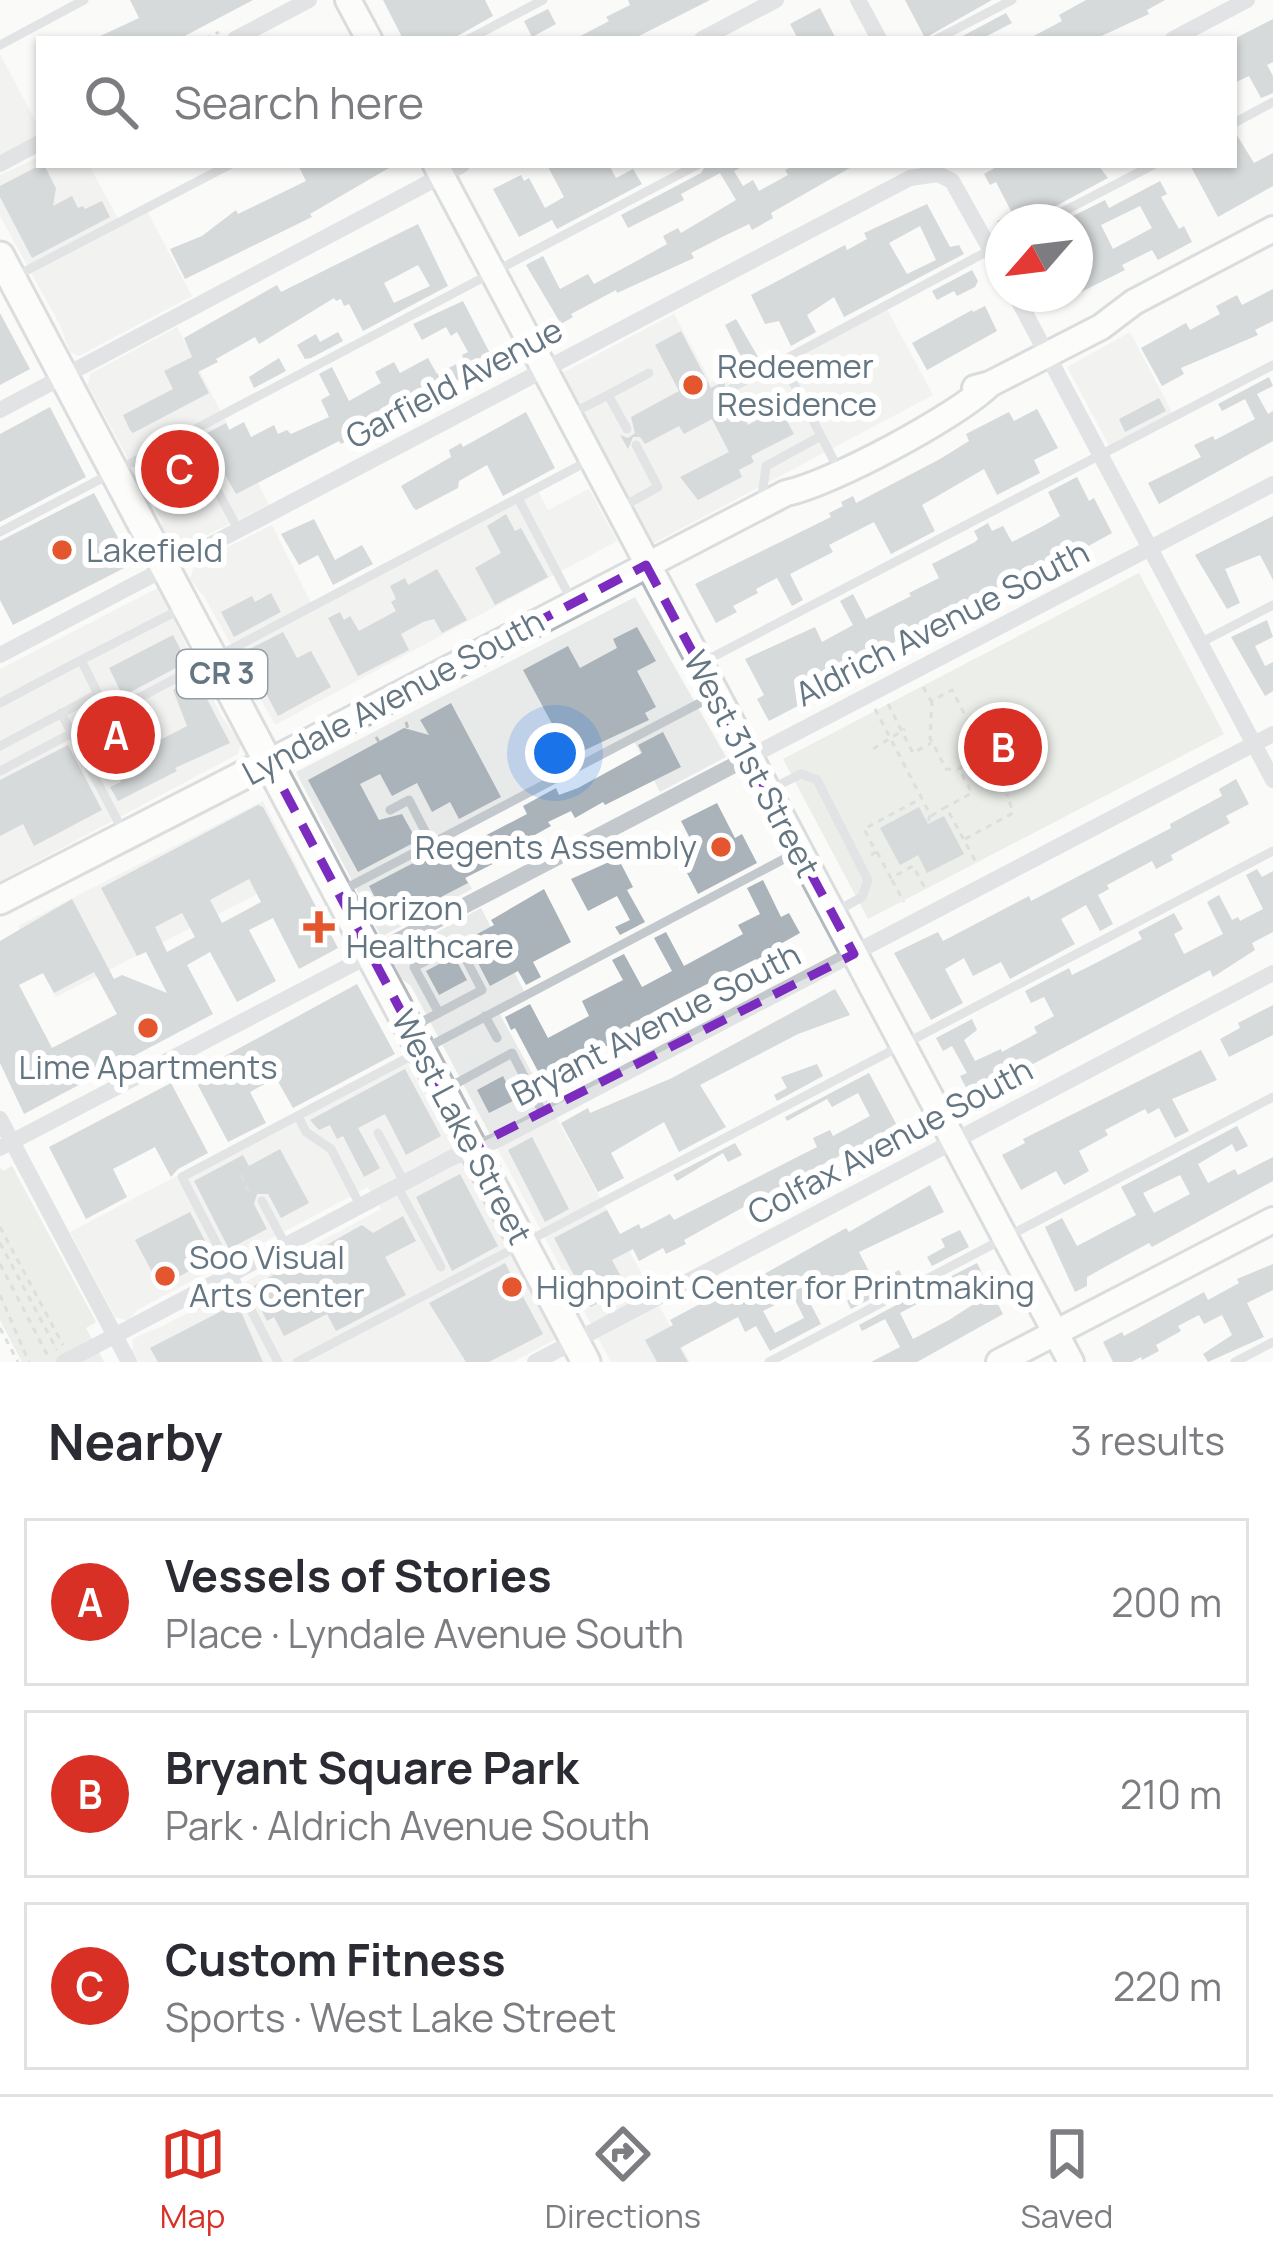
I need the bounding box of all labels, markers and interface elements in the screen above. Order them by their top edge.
search box [36,36,1237,168]
icon: search [78,69,144,135]
text: Search here [174,71,424,133]
north arrow [985,204,1093,312]
street label: Garfield Avenue [337,306,570,459]
place label: Redeemer Residence [717,343,877,426]
marker: Redeemer Residence [680,372,706,398]
pin: C [141,424,219,514]
place label: Lakefield [86,527,223,572]
street label: Aldrich Avenue South [787,529,1096,716]
marker: Lakefield [49,537,75,563]
street label: Lyndale Avenue South [234,598,551,795]
street label: West 31st Street [674,643,831,885]
road number: CR 3 [177,650,267,698]
pin: A [77,690,155,780]
pin: B [964,702,1042,792]
your location [525,723,585,783]
place label: Regents Assembly [415,824,697,869]
marker: Regents Assembly [708,834,734,860]
place label: Horizon Healthcare [346,885,514,968]
marker: Horizon Healthcare [303,911,335,943]
street label: Bryant Avenue South [504,931,808,1116]
street label: West Lake Street [382,1002,543,1252]
marker: Lime Apartments [135,1015,161,1041]
place label: Lime Apartments [18,1044,278,1089]
street label: Colfax Avenue South [740,1046,1040,1235]
place label: Soo Visual Arts Center [189,1234,365,1317]
marker: Soo Visual Arts Center [152,1263,178,1289]
place label: Highpoint Center for Printmaking [536,1264,1035,1309]
marker: Highpoint Center for Printmaking [499,1274,525,1300]
text: Nearby [48,1406,223,1475]
text: 3 results [1070,1413,1225,1467]
text: Vessels of Stories [165,1544,552,1606]
text: A [77,1575,103,1629]
text: 200 m [1111,1575,1222,1629]
text: Place · Lyndale Avenue South [165,1606,684,1660]
text: Bryant Square Park [165,1736,579,1798]
text: B [78,1767,102,1821]
text: 210 m [1120,1767,1222,1821]
text: Park · Aldrich Avenue South [165,1798,650,1852]
text: Custom Fitness [165,1928,506,1990]
text: C [76,1959,104,2013]
text: 220 m [1113,1959,1222,2013]
text: Sports · West Lake Street [165,1990,616,2044]
tab: Map [160,2121,226,2238]
tab: Directions [545,2121,701,2238]
tab: Saved [1020,2121,1113,2238]

